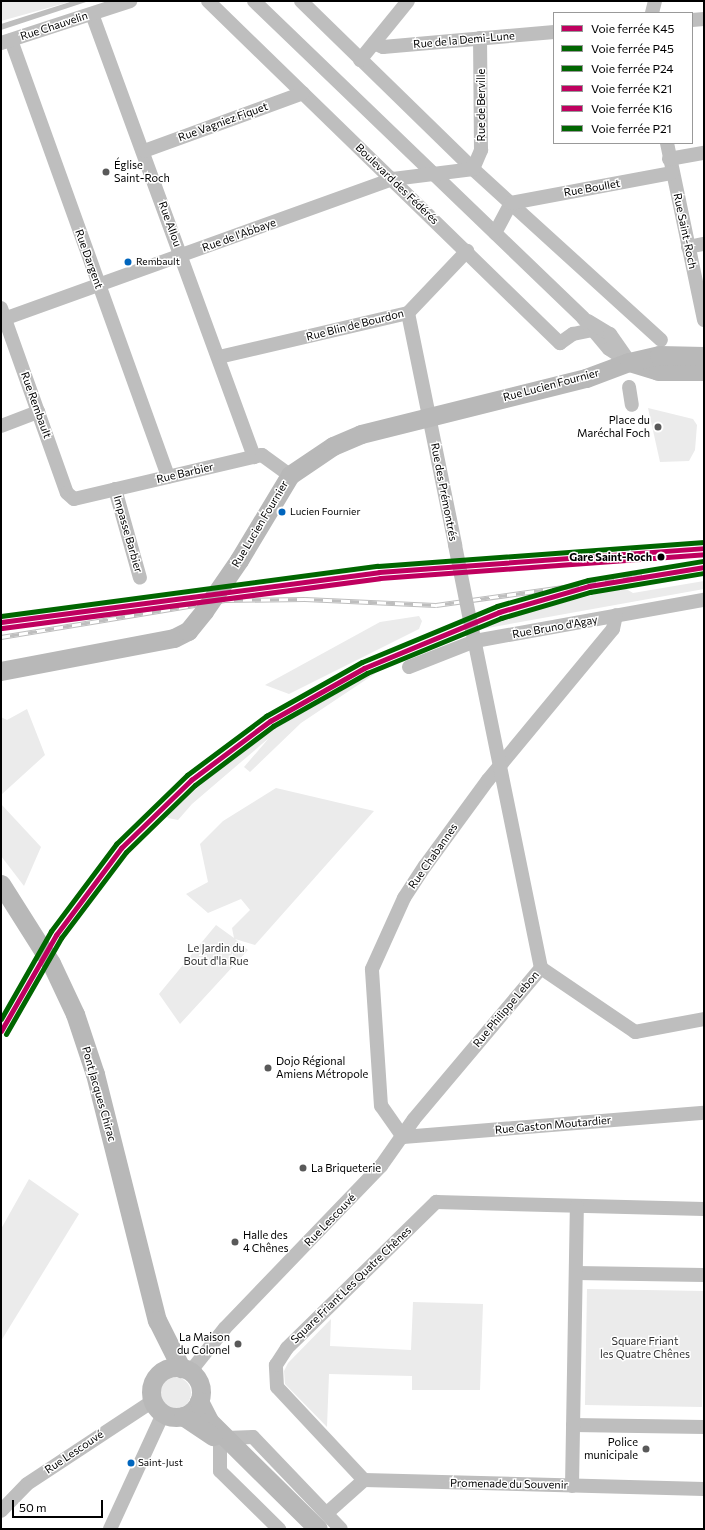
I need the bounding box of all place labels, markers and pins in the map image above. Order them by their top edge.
place label: Église Saint-Roch [114,159,170,185]
marker: Église Saint-Roch [101,167,111,177]
place label: Rembault [136,256,180,268]
marker: Rembault [123,257,133,267]
place label: Place du Maréchal Foch [577,414,650,440]
marker: Place du Maréchal Foch [653,422,663,432]
place label: Lucien Fournier [290,506,360,518]
marker: Lucien Fournier [277,507,287,517]
place label: Gare Saint-Roch [569,550,652,564]
marker: Gare Saint-Roch [654,550,668,564]
place label: Dojo Régional Amiens Métropole [276,1055,368,1081]
marker: Dojo Régional Amiens Métropole [263,1063,273,1073]
place label: La Briqueterie [311,1161,381,1175]
marker: La Briqueterie [298,1163,308,1173]
place label: Halle des 4 Chênes [243,1229,288,1255]
marker: Halle des 4 Chênes [230,1237,240,1247]
place label: La Maison du Colonel [177,1331,230,1357]
marker: La Maison du Colonel [233,1339,243,1349]
place label: Police municipale [584,1436,638,1462]
marker: Police municipale [641,1444,651,1454]
place label: Saint-Just [138,1457,183,1469]
marker: Saint-Just [126,1458,136,1468]

